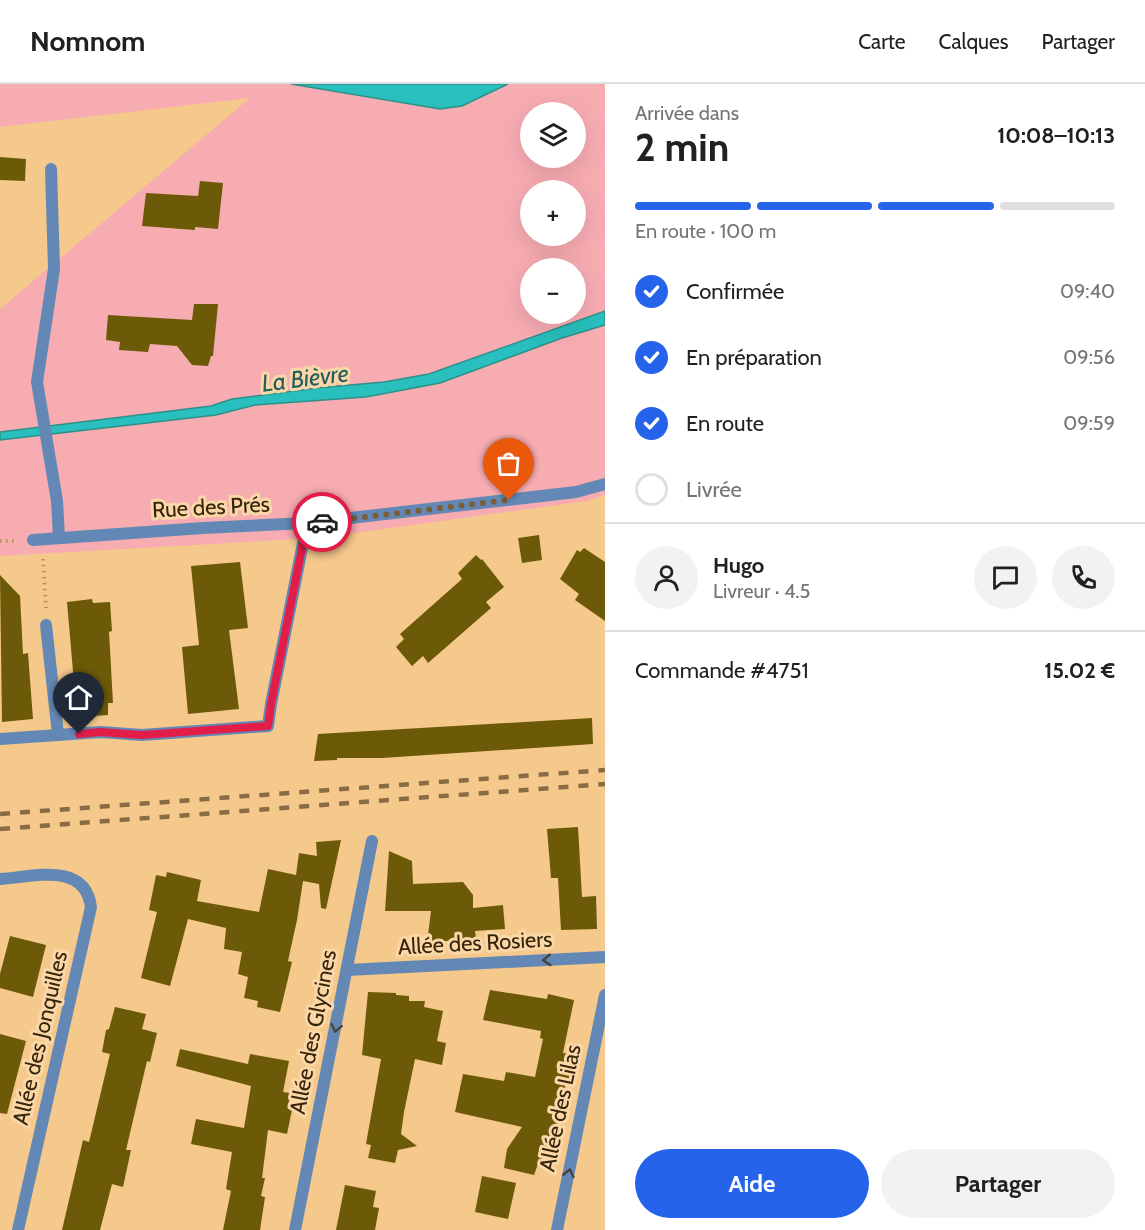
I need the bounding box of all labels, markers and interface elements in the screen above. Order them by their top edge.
text: Nomnom [30,24,145,58]
text: Carte [858,29,906,54]
text: Calques [939,29,1009,54]
text: Partager [1042,29,1115,54]
text: Arrivée dans [635,101,739,125]
map controls [520,102,586,324]
button: layers [520,102,586,168]
text: 10:08–10:13 [997,122,1115,149]
text: 2 min [635,123,729,171]
button: + [520,180,586,246]
text: En route · 100 m [635,219,776,243]
button: − [520,258,586,324]
icon: check [635,275,668,308]
text: Confirmée [686,278,784,305]
text: 09:40 [1060,279,1115,303]
icon: check [635,341,668,374]
text: En préparation [686,344,822,371]
text: 09:56 [1063,345,1115,369]
water label: La Bièvre [260,358,350,398]
icon: check [635,407,668,440]
text: En route [686,410,764,437]
text: 09:59 [1063,411,1115,435]
pin [483,438,534,500]
icon: bag [492,447,525,480]
text: Livrée [686,476,742,503]
street label: Rue des Prés [152,490,270,524]
courier [292,492,352,552]
icon: car [306,506,339,539]
button: person [635,546,698,609]
button: chat [974,546,1037,609]
button: phone [1052,546,1115,609]
text: Hugo [713,552,764,579]
text: Livreur · 4.5 [713,579,810,603]
text: Commande #4751 [635,657,809,684]
text: 15.02 € [1044,657,1115,684]
pin [53,672,104,734]
icon: home [62,681,95,714]
street label: Allée des Rosiers [397,925,553,961]
street label: Allée des Jonquilles [7,948,73,1128]
street label: Allée des Glycines [284,948,342,1116]
one-way arrow [542,954,551,967]
one-way arrow [330,1023,343,1033]
street label: Allée des Lilas [533,1042,587,1174]
button: Aide [635,1149,869,1218]
button: Partager [881,1149,1115,1218]
one-way arrow [562,1168,575,1178]

